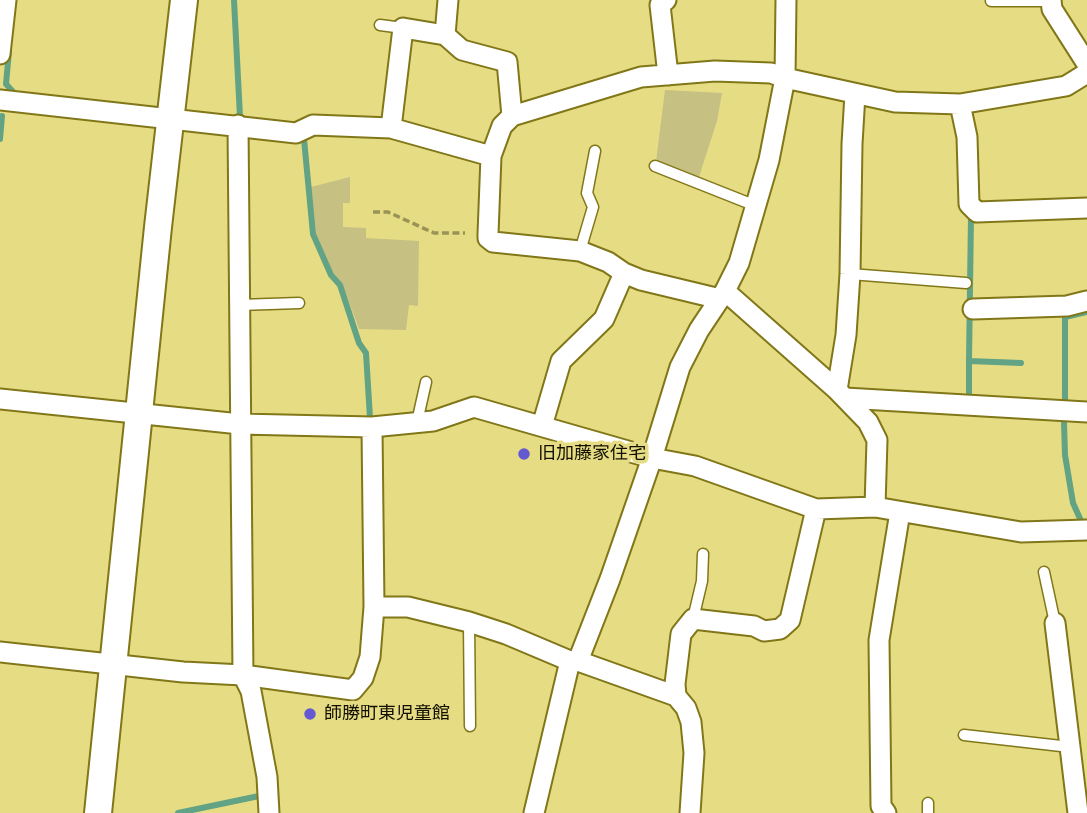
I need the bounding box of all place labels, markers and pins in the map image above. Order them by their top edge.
place label: 旧加藤家住宅 [538,443,646,465]
marker: 旧加藤家住宅 [516,446,532,462]
place label: 師勝町東児童館 [324,703,450,725]
marker: 師勝町東児童館 [302,706,318,722]

